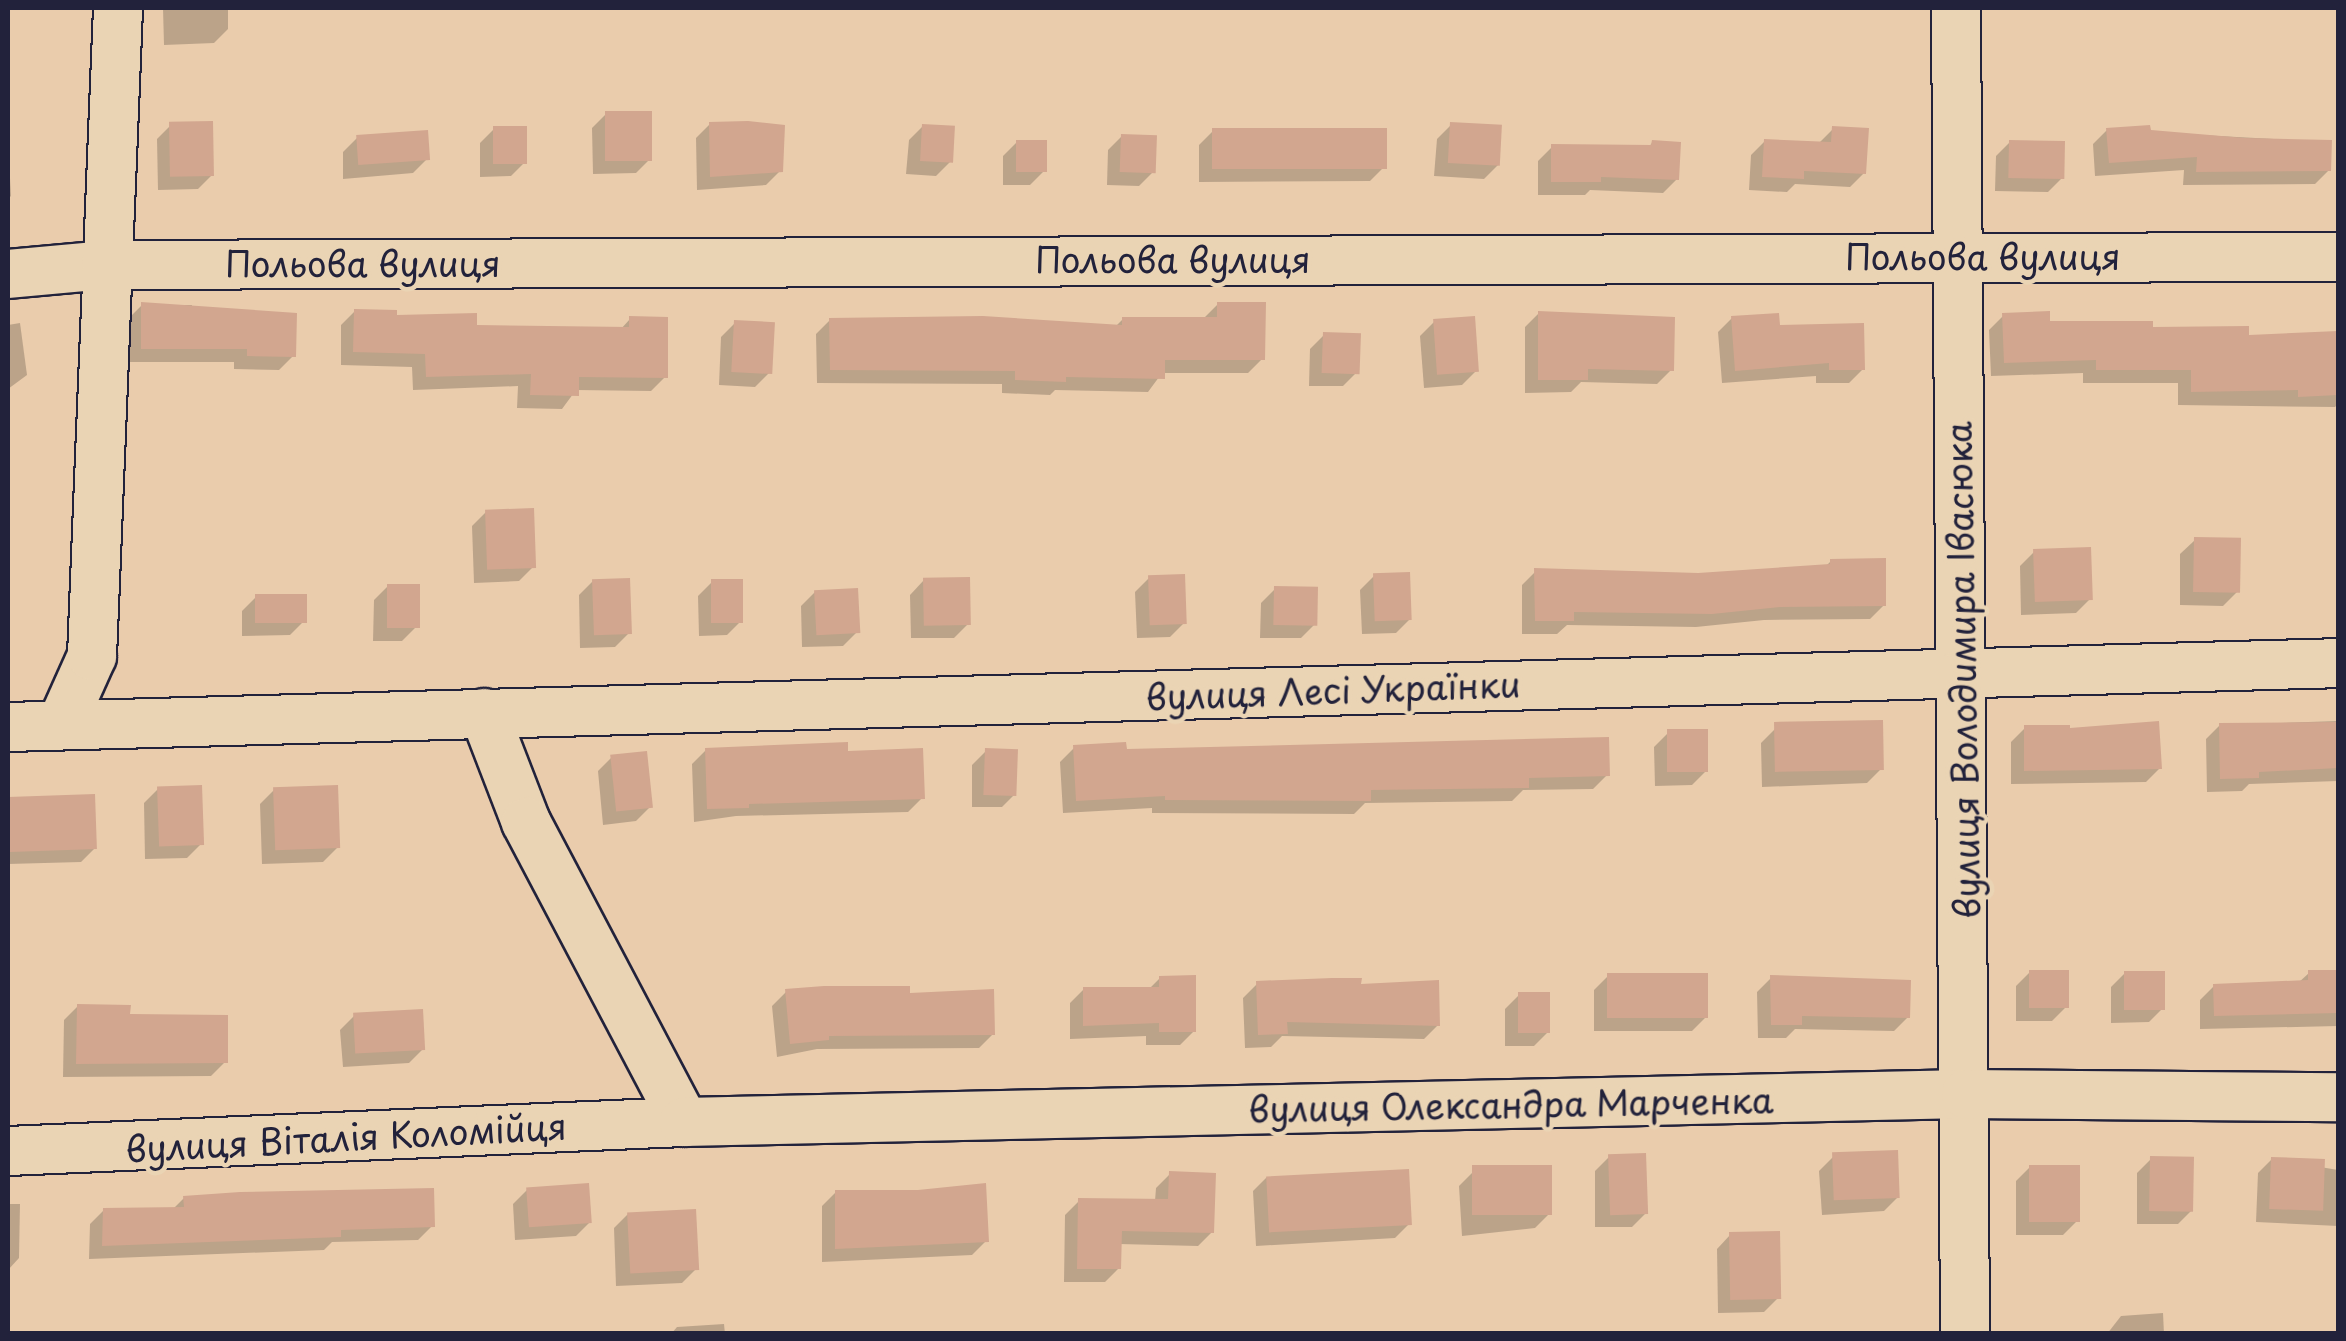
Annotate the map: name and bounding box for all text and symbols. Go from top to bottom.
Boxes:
street label: Польова вулиця [1845,235,2121,277]
street label: Польова вулиця [1035,238,1311,280]
street label: Польова вулиця [225,242,501,284]
street label: вулиця Володимира Івасюка [1937,420,1987,920]
street label: вулиця Лесі Українки [1144,662,1522,718]
street label: вулиця Олександра Марченка [1247,1078,1775,1130]
street label: вулиця Віталія Коломійця [124,1104,568,1170]

